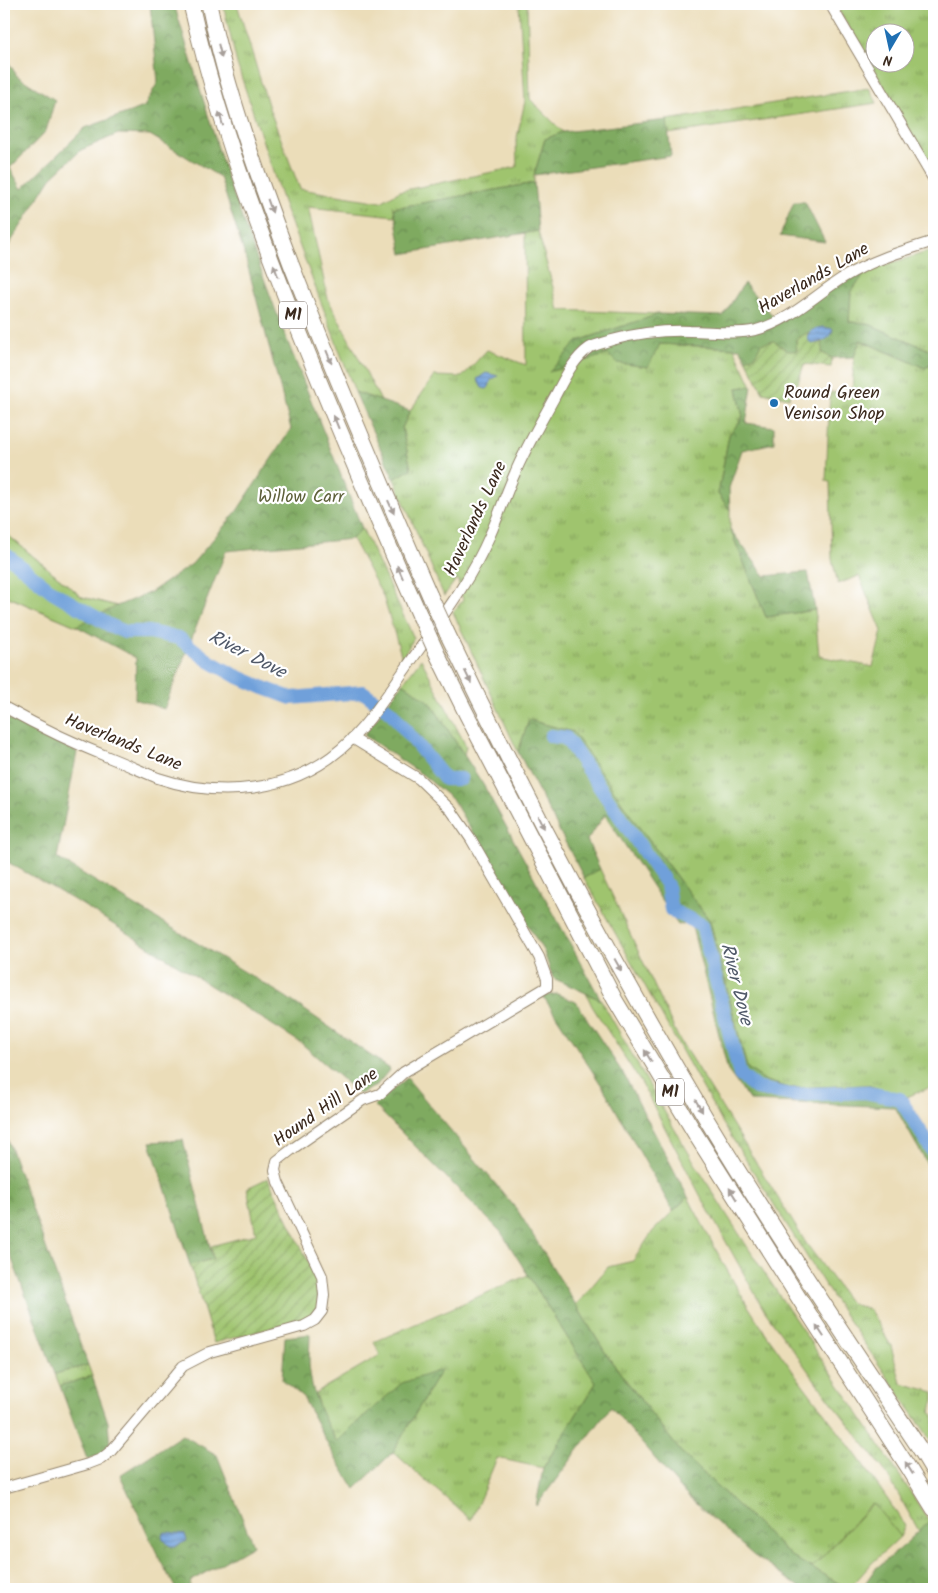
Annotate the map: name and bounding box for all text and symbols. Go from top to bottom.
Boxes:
north arrow [866,22,916,72]
one-way arrow [216,44,224,59]
text: N [882,48,894,71]
one-way arrow [217,111,225,126]
one-way arrow [266,199,274,214]
street label: Haverlands Lane [753,235,875,323]
one-way arrow [272,264,279,279]
road number: M1 [279,302,307,328]
one-way arrow [325,350,333,364]
place label: Round Green Venison Shop [784,379,885,429]
marker: Round Green Venison Shop [768,397,780,409]
one-way arrow [332,415,340,429]
street label: Haverlands Lane [437,456,515,582]
park label: Willow Carr [258,483,345,512]
one-way arrow [388,500,396,514]
one-way arrow [396,565,404,579]
water label: River Dove [203,623,293,688]
one-way arrow [464,670,472,684]
street label: Haverlands Lane [60,706,186,780]
one-way arrow [537,815,545,829]
water label: River Dove [711,940,761,1031]
one-way arrow [614,958,622,972]
one-way arrow [644,1049,653,1062]
street label: Hound Hill Lane [267,1061,385,1155]
road number: M1 [656,1078,684,1106]
one-way arrow [695,1099,703,1113]
one-way arrow [729,1188,738,1201]
one-way arrow [816,1325,825,1338]
one-way arrow [904,1461,914,1474]

